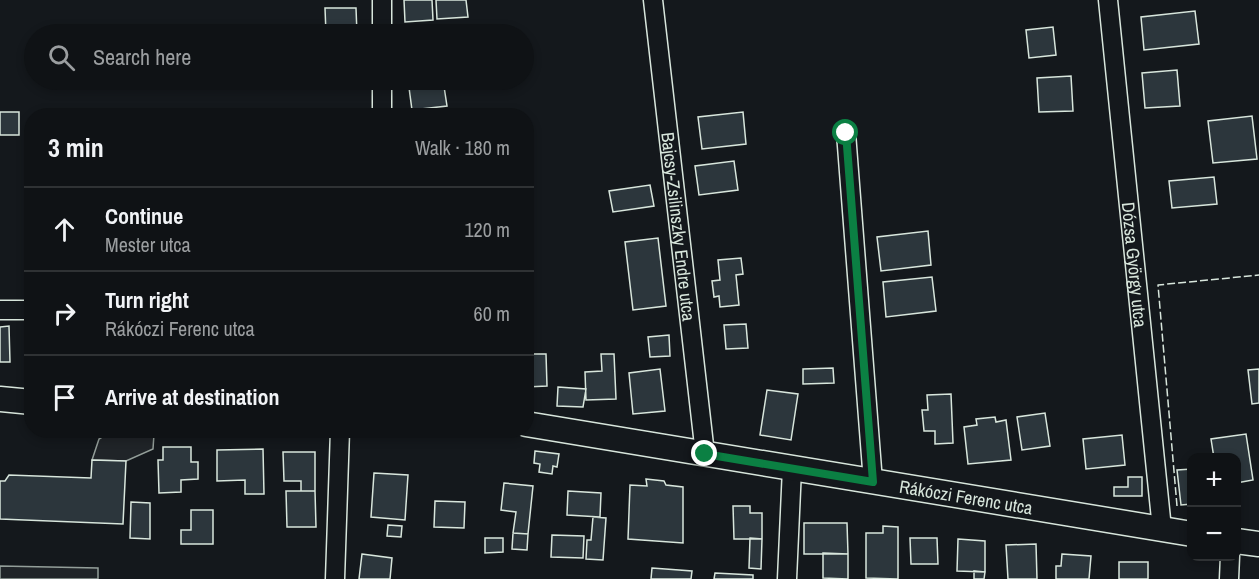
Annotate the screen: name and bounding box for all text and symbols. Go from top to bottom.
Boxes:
search box [24,24,534,90]
icon: search [45,41,78,74]
text: Search here [93,42,191,72]
route start [832,119,858,145]
text: 3 min [48,130,104,165]
street label: Bajcsy-Zsilinszky Endre utca [656,131,702,322]
text: Walk · 180 m [415,134,510,161]
text: Continue [105,201,183,231]
street label: Dózsa György utca [1116,201,1154,328]
icon: ahead [48,213,81,246]
text: 120 m [464,216,510,243]
text: Mester utca [105,231,191,258]
text: Turn right [105,285,189,315]
icon: right [48,297,81,330]
text: 60 m [474,300,510,327]
text: Rákóczi Ferenc utca [105,315,255,342]
icon: arrive [48,381,81,414]
text: Arrive at destination [105,382,279,412]
route end [691,440,717,466]
map controls [1187,453,1241,561]
button: + [1187,453,1241,507]
street label: Rákóczi Ferenc utca [897,473,1035,520]
button: − [1187,507,1241,561]

